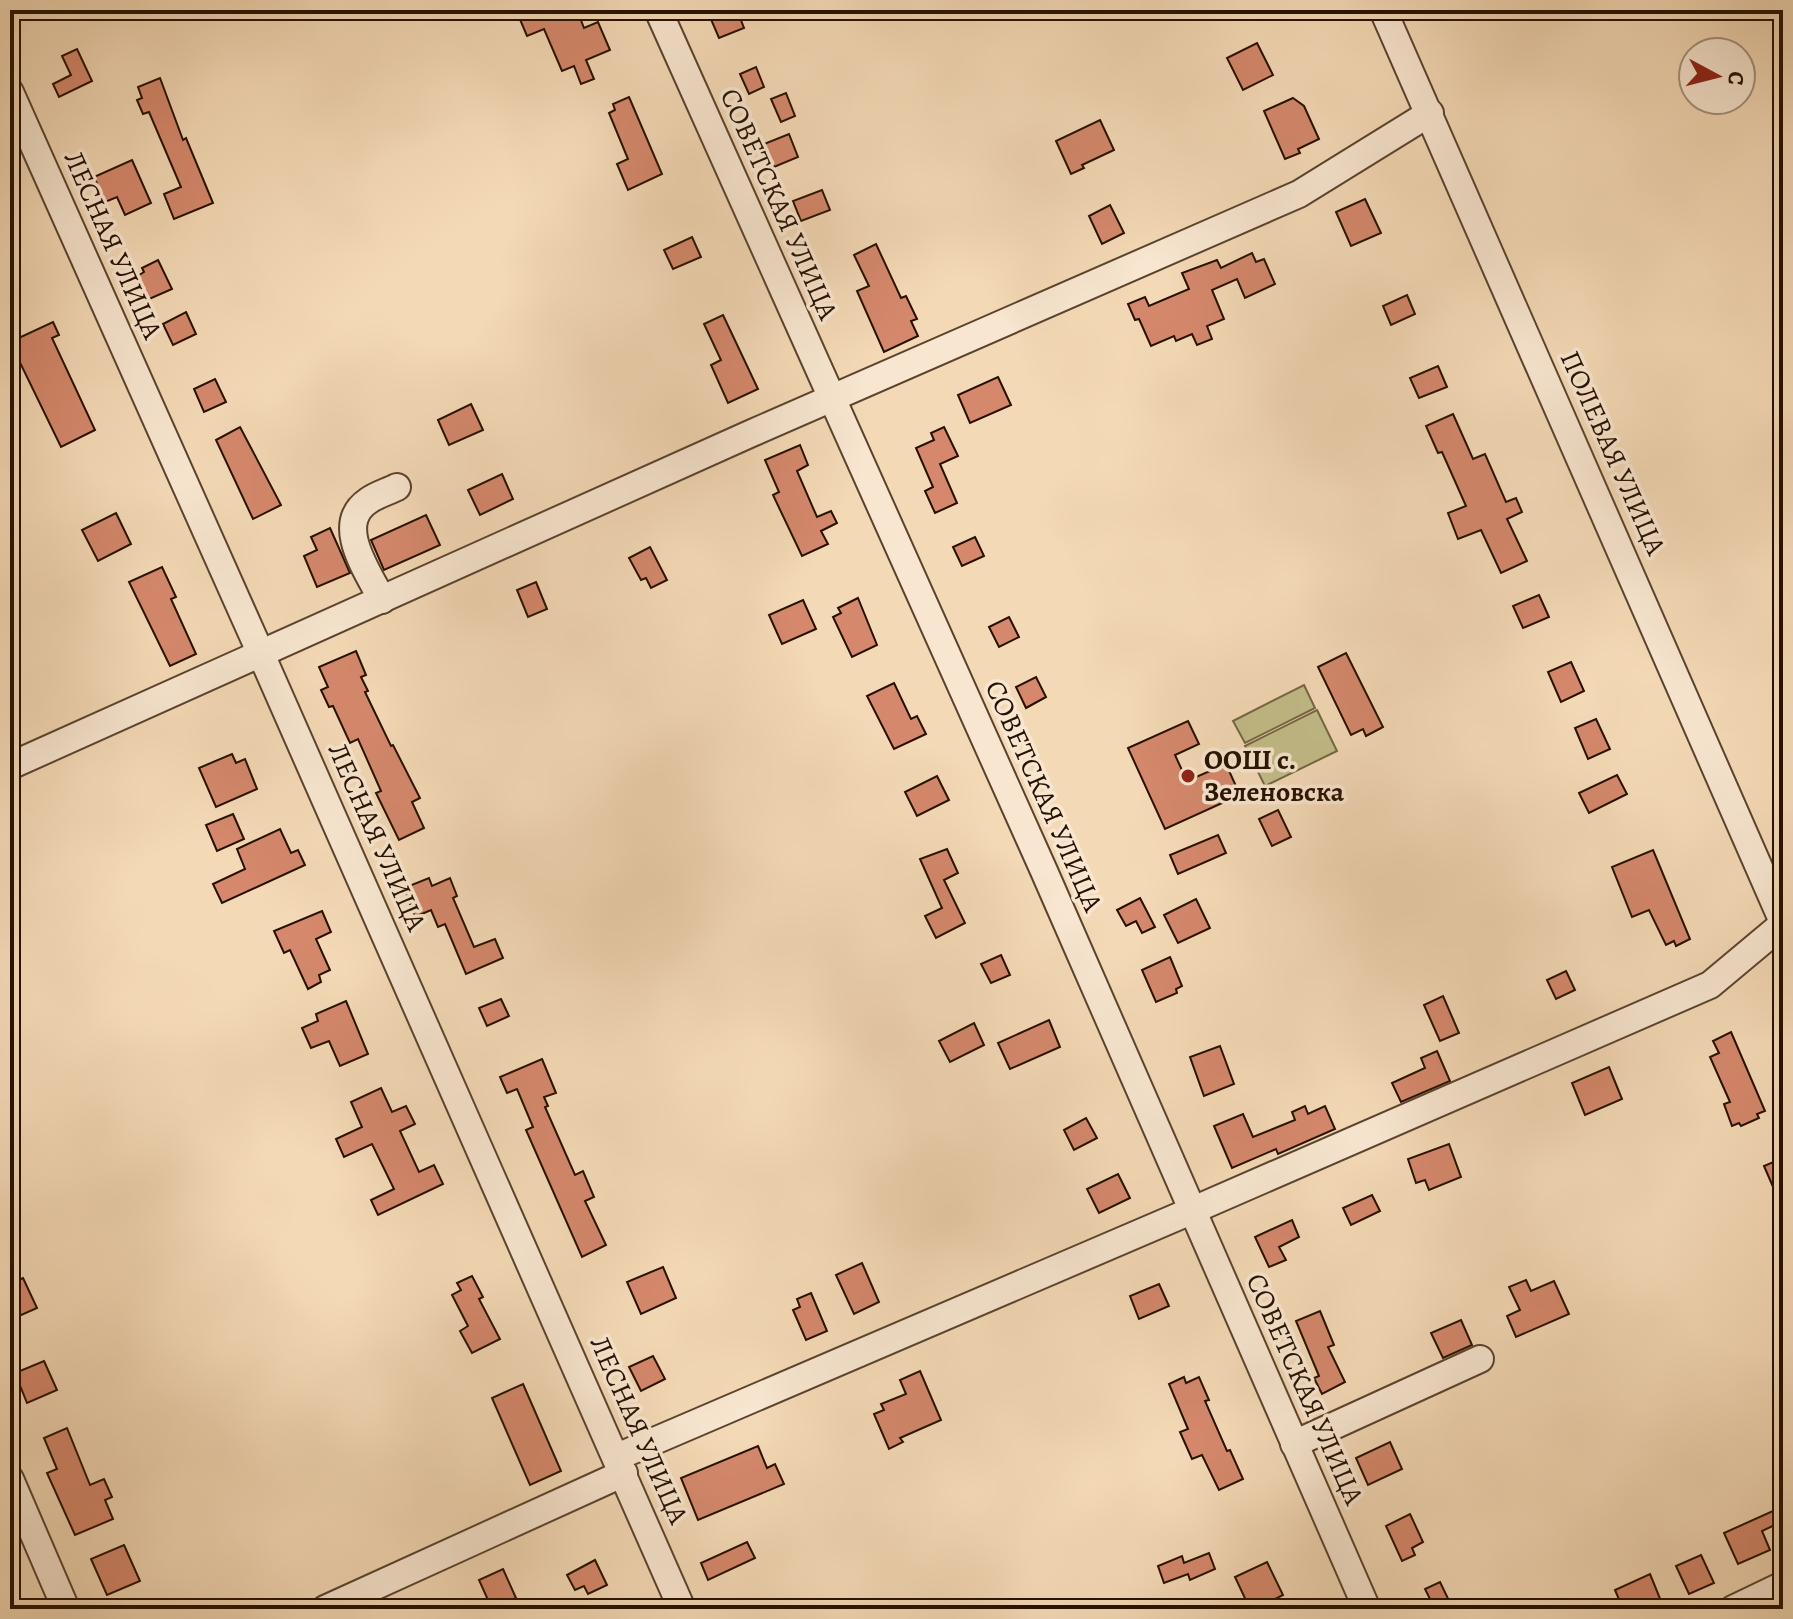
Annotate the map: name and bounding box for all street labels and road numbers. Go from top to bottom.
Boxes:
street label: СОВЕТСКАЯ УЛИЦА [711,82,847,326]
street label: ЛЕСНАЯ УЛИЦА [55,145,172,346]
street label: ПОЛЕВАЯ УЛИЦА [1551,345,1675,562]
street label: СОВЕТСКАЯ УЛИЦА [976,674,1112,918]
street label: ЛЕСНАЯ УЛИЦА [319,737,436,938]
street label: СОВЕТСКАЯ УЛИЦА [1237,1267,1373,1511]
street label: ЛЕСНАЯ УЛИЦА [581,1330,698,1531]

